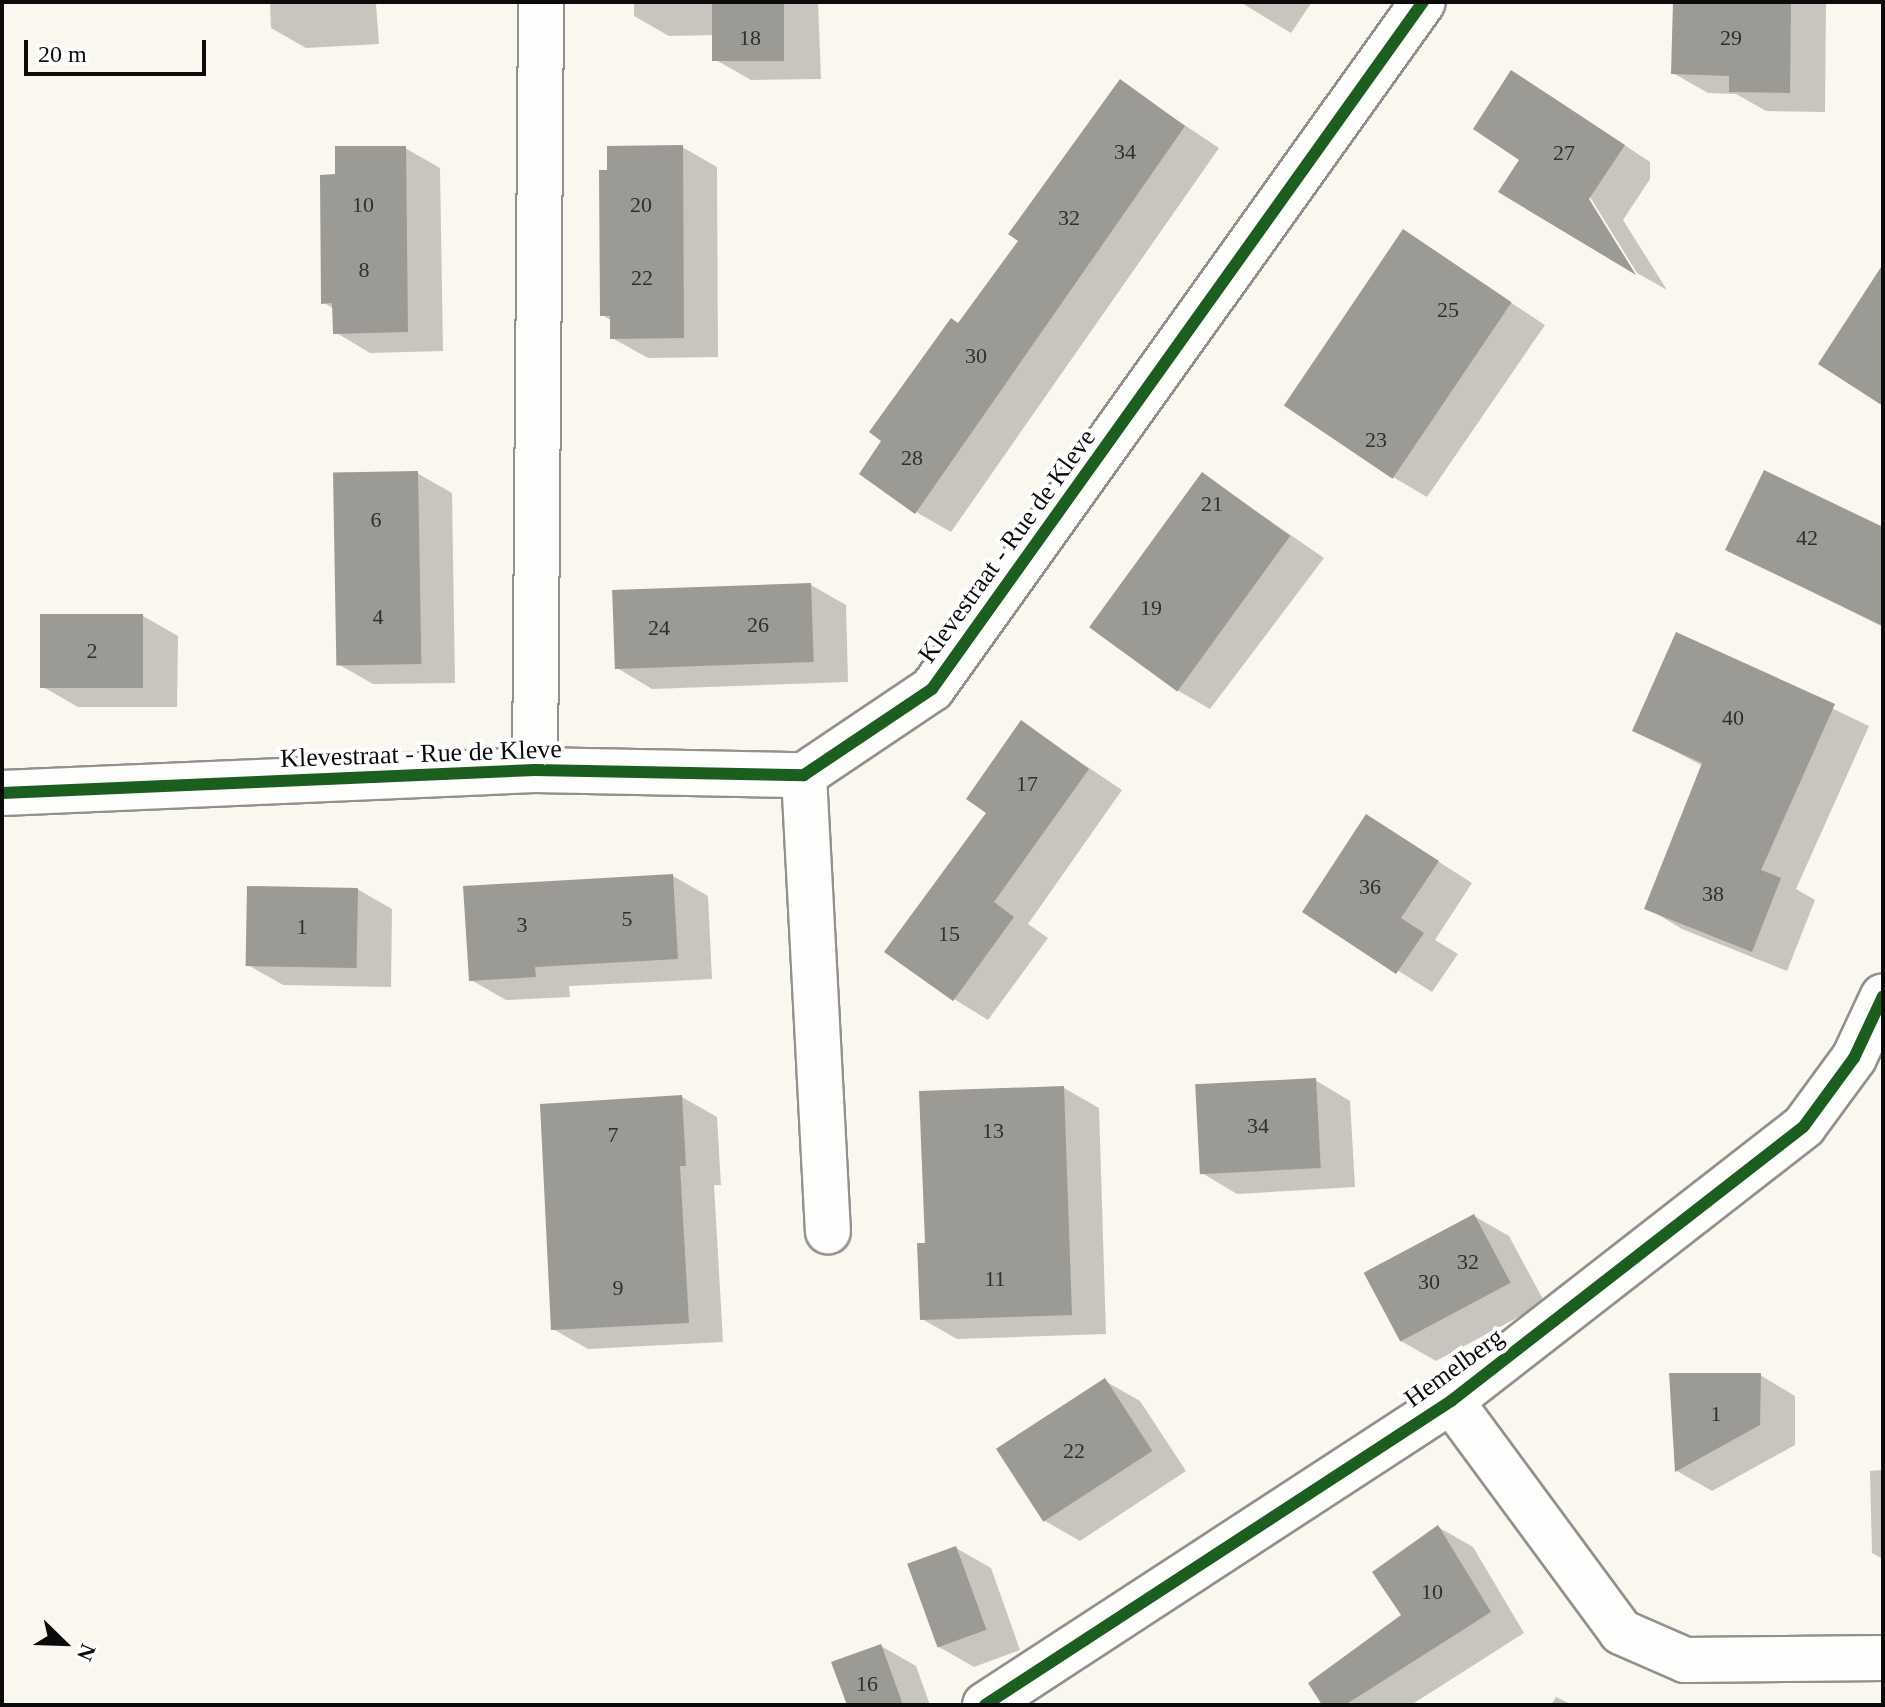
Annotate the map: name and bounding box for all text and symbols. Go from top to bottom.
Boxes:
scale bar [28,24,210,74]
house number: 18 [739,25,761,51]
house number: 29 [1720,25,1742,51]
text: 20 m [38,41,87,67]
house number: 34 [1114,139,1136,165]
house number: 27 [1553,140,1575,166]
house number: 10 [352,192,374,218]
house number: 20 [630,192,652,218]
house number: 32 [1058,205,1080,231]
house number: 8 [358,257,370,283]
house number: 22 [631,265,653,291]
house number: 25 [1437,297,1459,323]
house number: 30 [965,343,987,369]
street label: Klevestraat - Rue de Kleve [912,423,1102,669]
house number: 23 [1365,427,1387,453]
house number: 28 [901,445,923,471]
house number: 21 [1201,491,1223,517]
house number: 6 [370,507,382,533]
house number: 42 [1796,525,1818,551]
house number: 19 [1140,595,1162,621]
house number: 4 [372,604,384,630]
house number: 26 [747,612,769,638]
house number: 24 [648,615,670,641]
house number: 2 [86,638,98,664]
house number: 40 [1722,705,1744,731]
street label: Klevestraat - Rue de Kleve [280,733,562,775]
house number: 17 [1016,771,1038,797]
house number: 36 [1359,874,1381,900]
house number: 38 [1702,881,1724,907]
house number: 5 [622,906,632,932]
house number: 3 [516,912,528,938]
house number: 1 [296,914,308,940]
house number: 15 [938,921,960,947]
house number: 34 [1247,1113,1269,1139]
house number: 13 [982,1118,1004,1144]
house number: 7 [608,1122,618,1148]
house number: 32 [1457,1249,1479,1275]
house number: 11 [984,1266,1006,1292]
house number: 30 [1418,1269,1440,1295]
house number: 9 [612,1275,624,1301]
street label: Hemelberg [1398,1322,1510,1414]
house number: 1 [1710,1401,1722,1427]
house number: 22 [1063,1438,1085,1464]
house number: 10 [1421,1579,1443,1605]
north arrow [24,1603,104,1683]
text: N [72,1640,101,1665]
house number: 16 [856,1671,878,1697]

